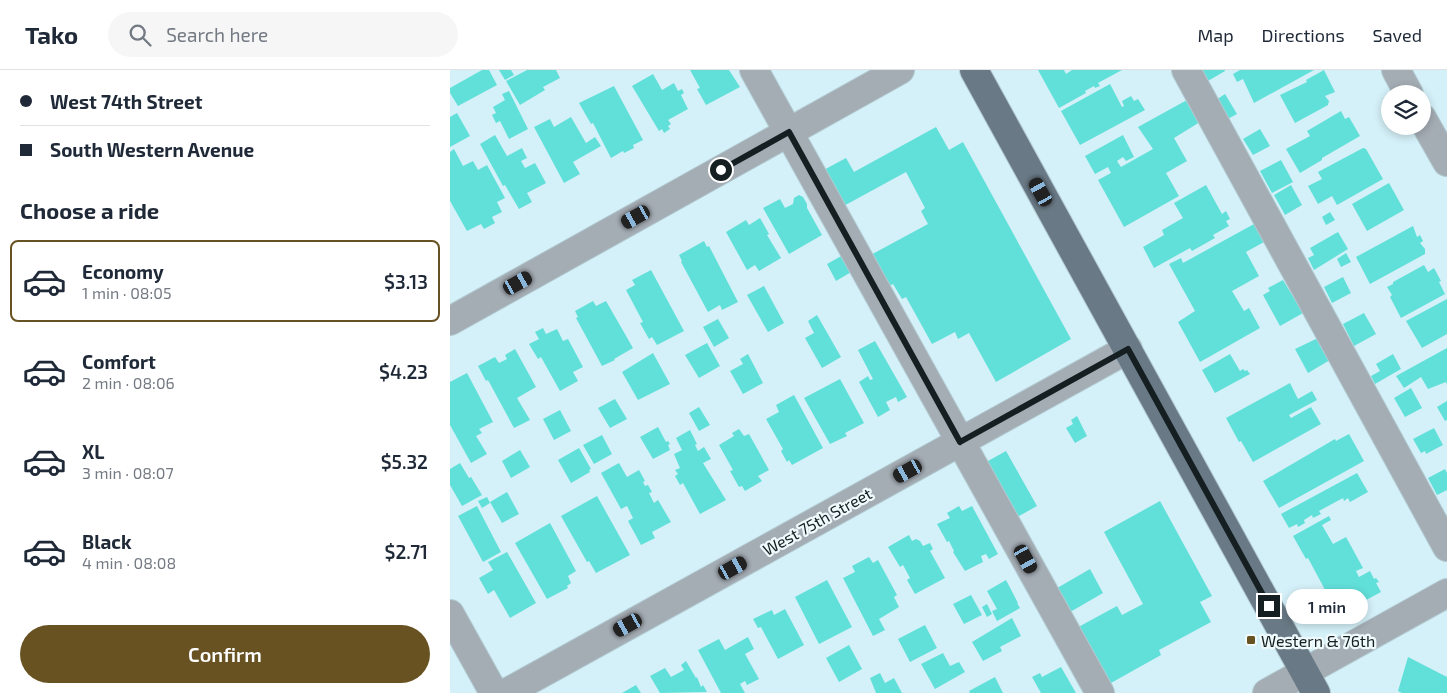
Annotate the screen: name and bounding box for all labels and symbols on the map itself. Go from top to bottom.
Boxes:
route start [710,159,732,181]
car [1027,175,1054,209]
car [619,203,652,231]
car [501,269,534,297]
car [891,457,924,485]
street label: West 75th Street [759,483,875,559]
car [1012,542,1039,576]
car [716,554,749,582]
callout: 1 min [1286,588,1369,624]
route end [1258,595,1280,617]
car [611,611,644,639]
place label: Western & 76th [1261,631,1375,650]
marker: Western & 76th [1245,634,1257,646]

